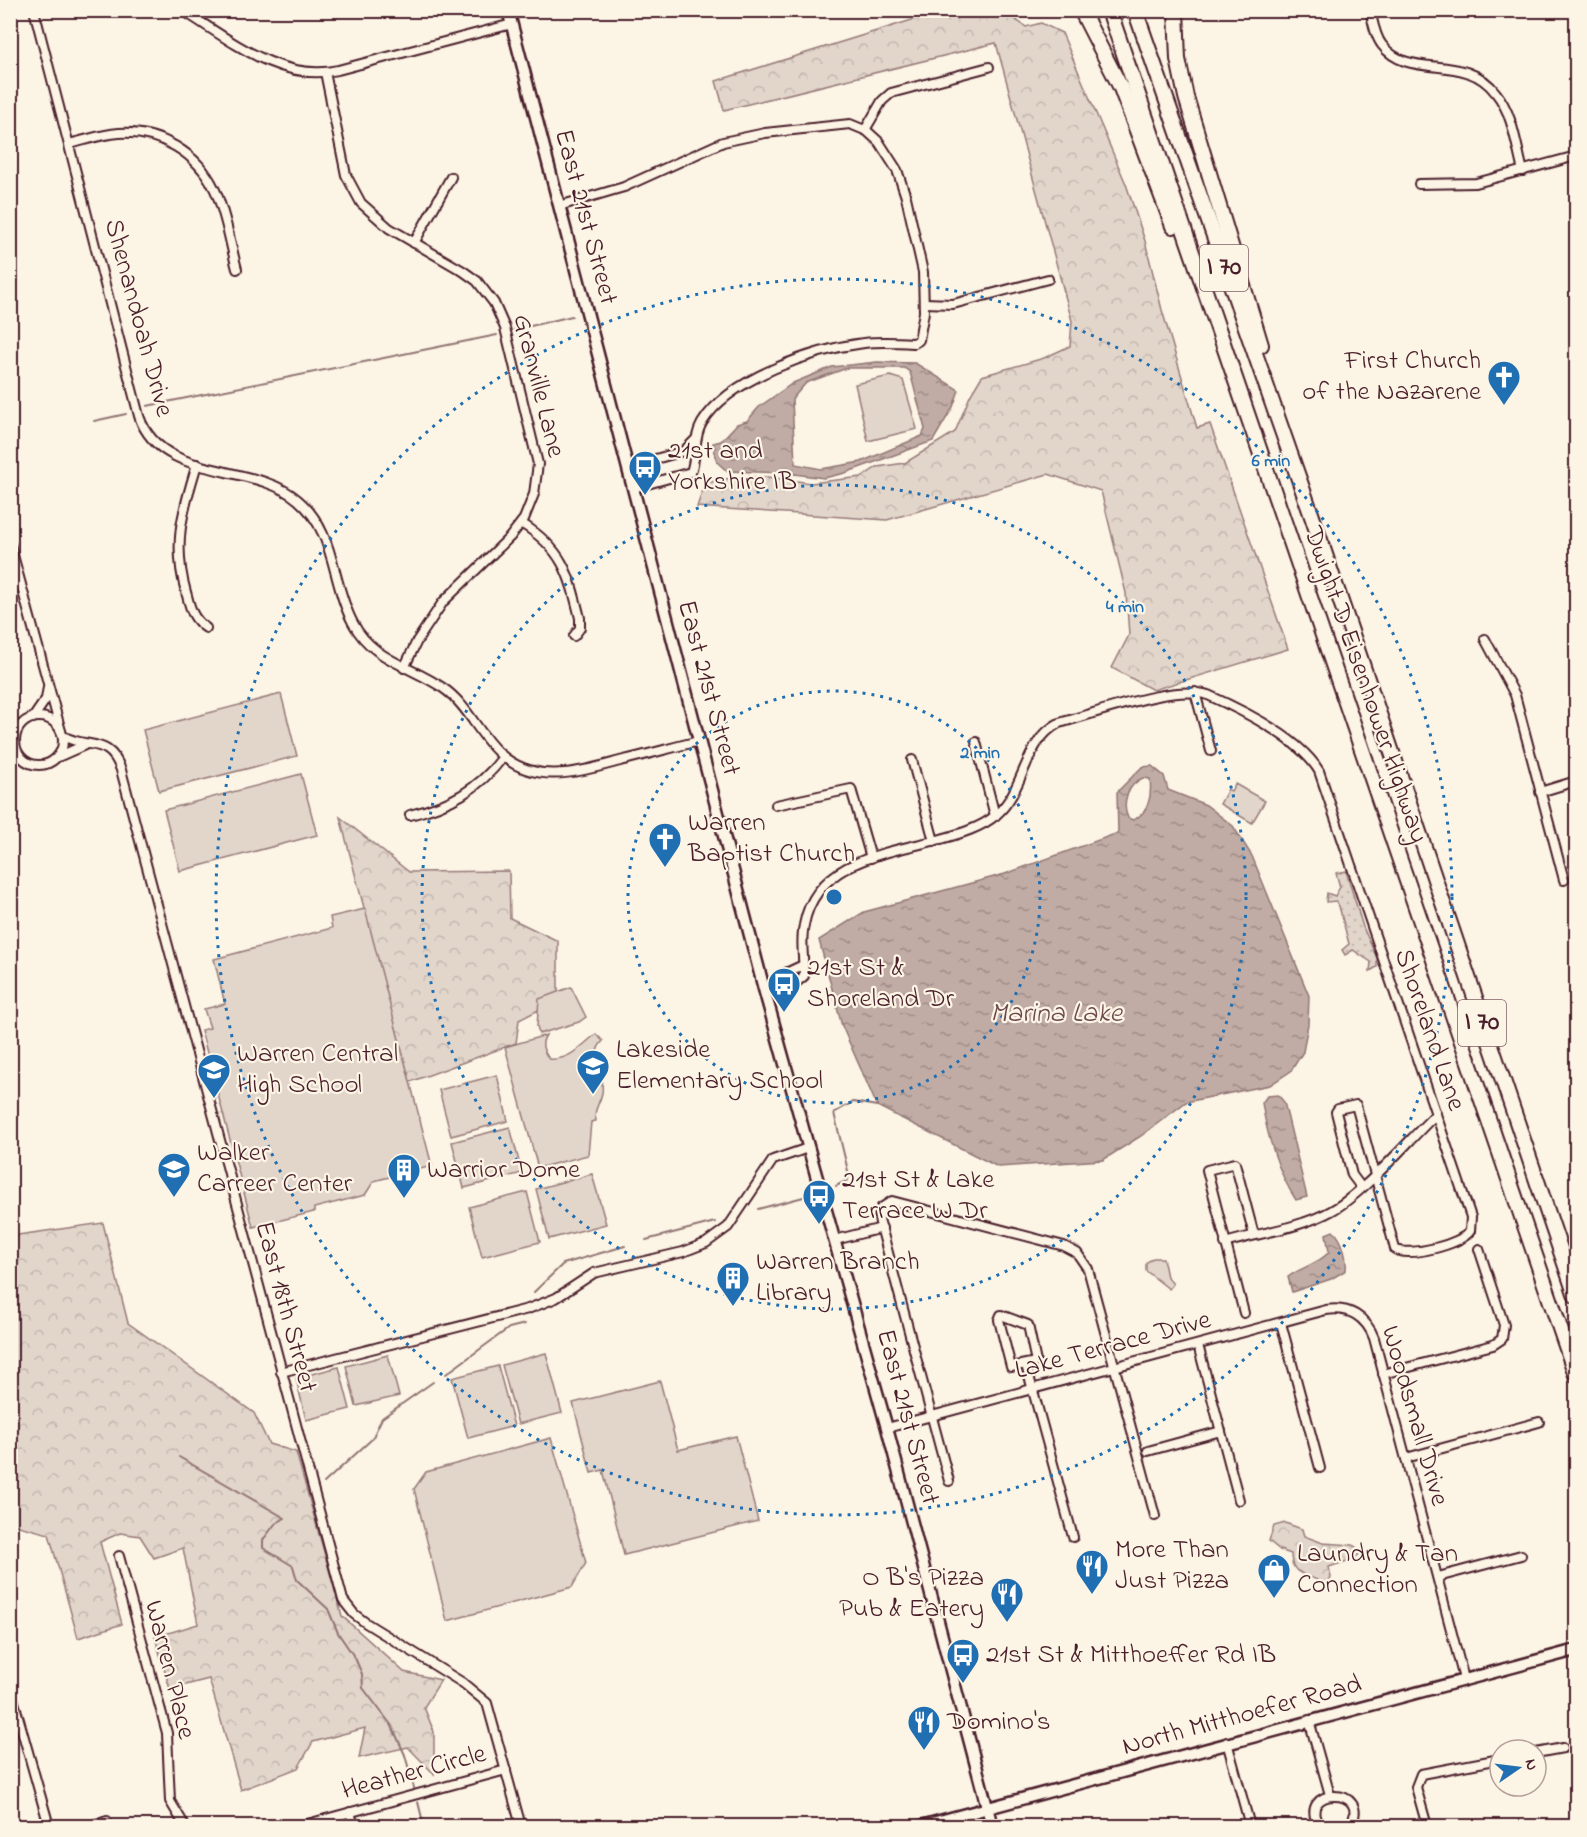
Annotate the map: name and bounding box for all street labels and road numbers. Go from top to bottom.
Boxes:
street label: East 21st Street [543,125,627,309]
street label: Shenandoah Drive [93,215,183,422]
road number: I 70 [1200,245,1248,291]
street label: Granville Lane [501,310,575,463]
street label: Dwight D Eisenhower Highway [1292,520,1438,849]
street label: East 21st Street [666,596,750,780]
street label: Shoreland Lane [1383,944,1475,1117]
road number: I 70 [1458,1000,1506,1046]
street label: East 18th Street [243,1217,327,1397]
street label: Lake Terrace Drive [1011,1301,1216,1391]
street label: Woodsmall Drive [1370,1321,1459,1511]
street label: East 21st Street [865,1325,949,1509]
street label: Warren Place [133,1597,205,1744]
street label: North Mitthoefer Road [1118,1665,1366,1767]
street label: Heather Circle [337,1735,491,1811]

